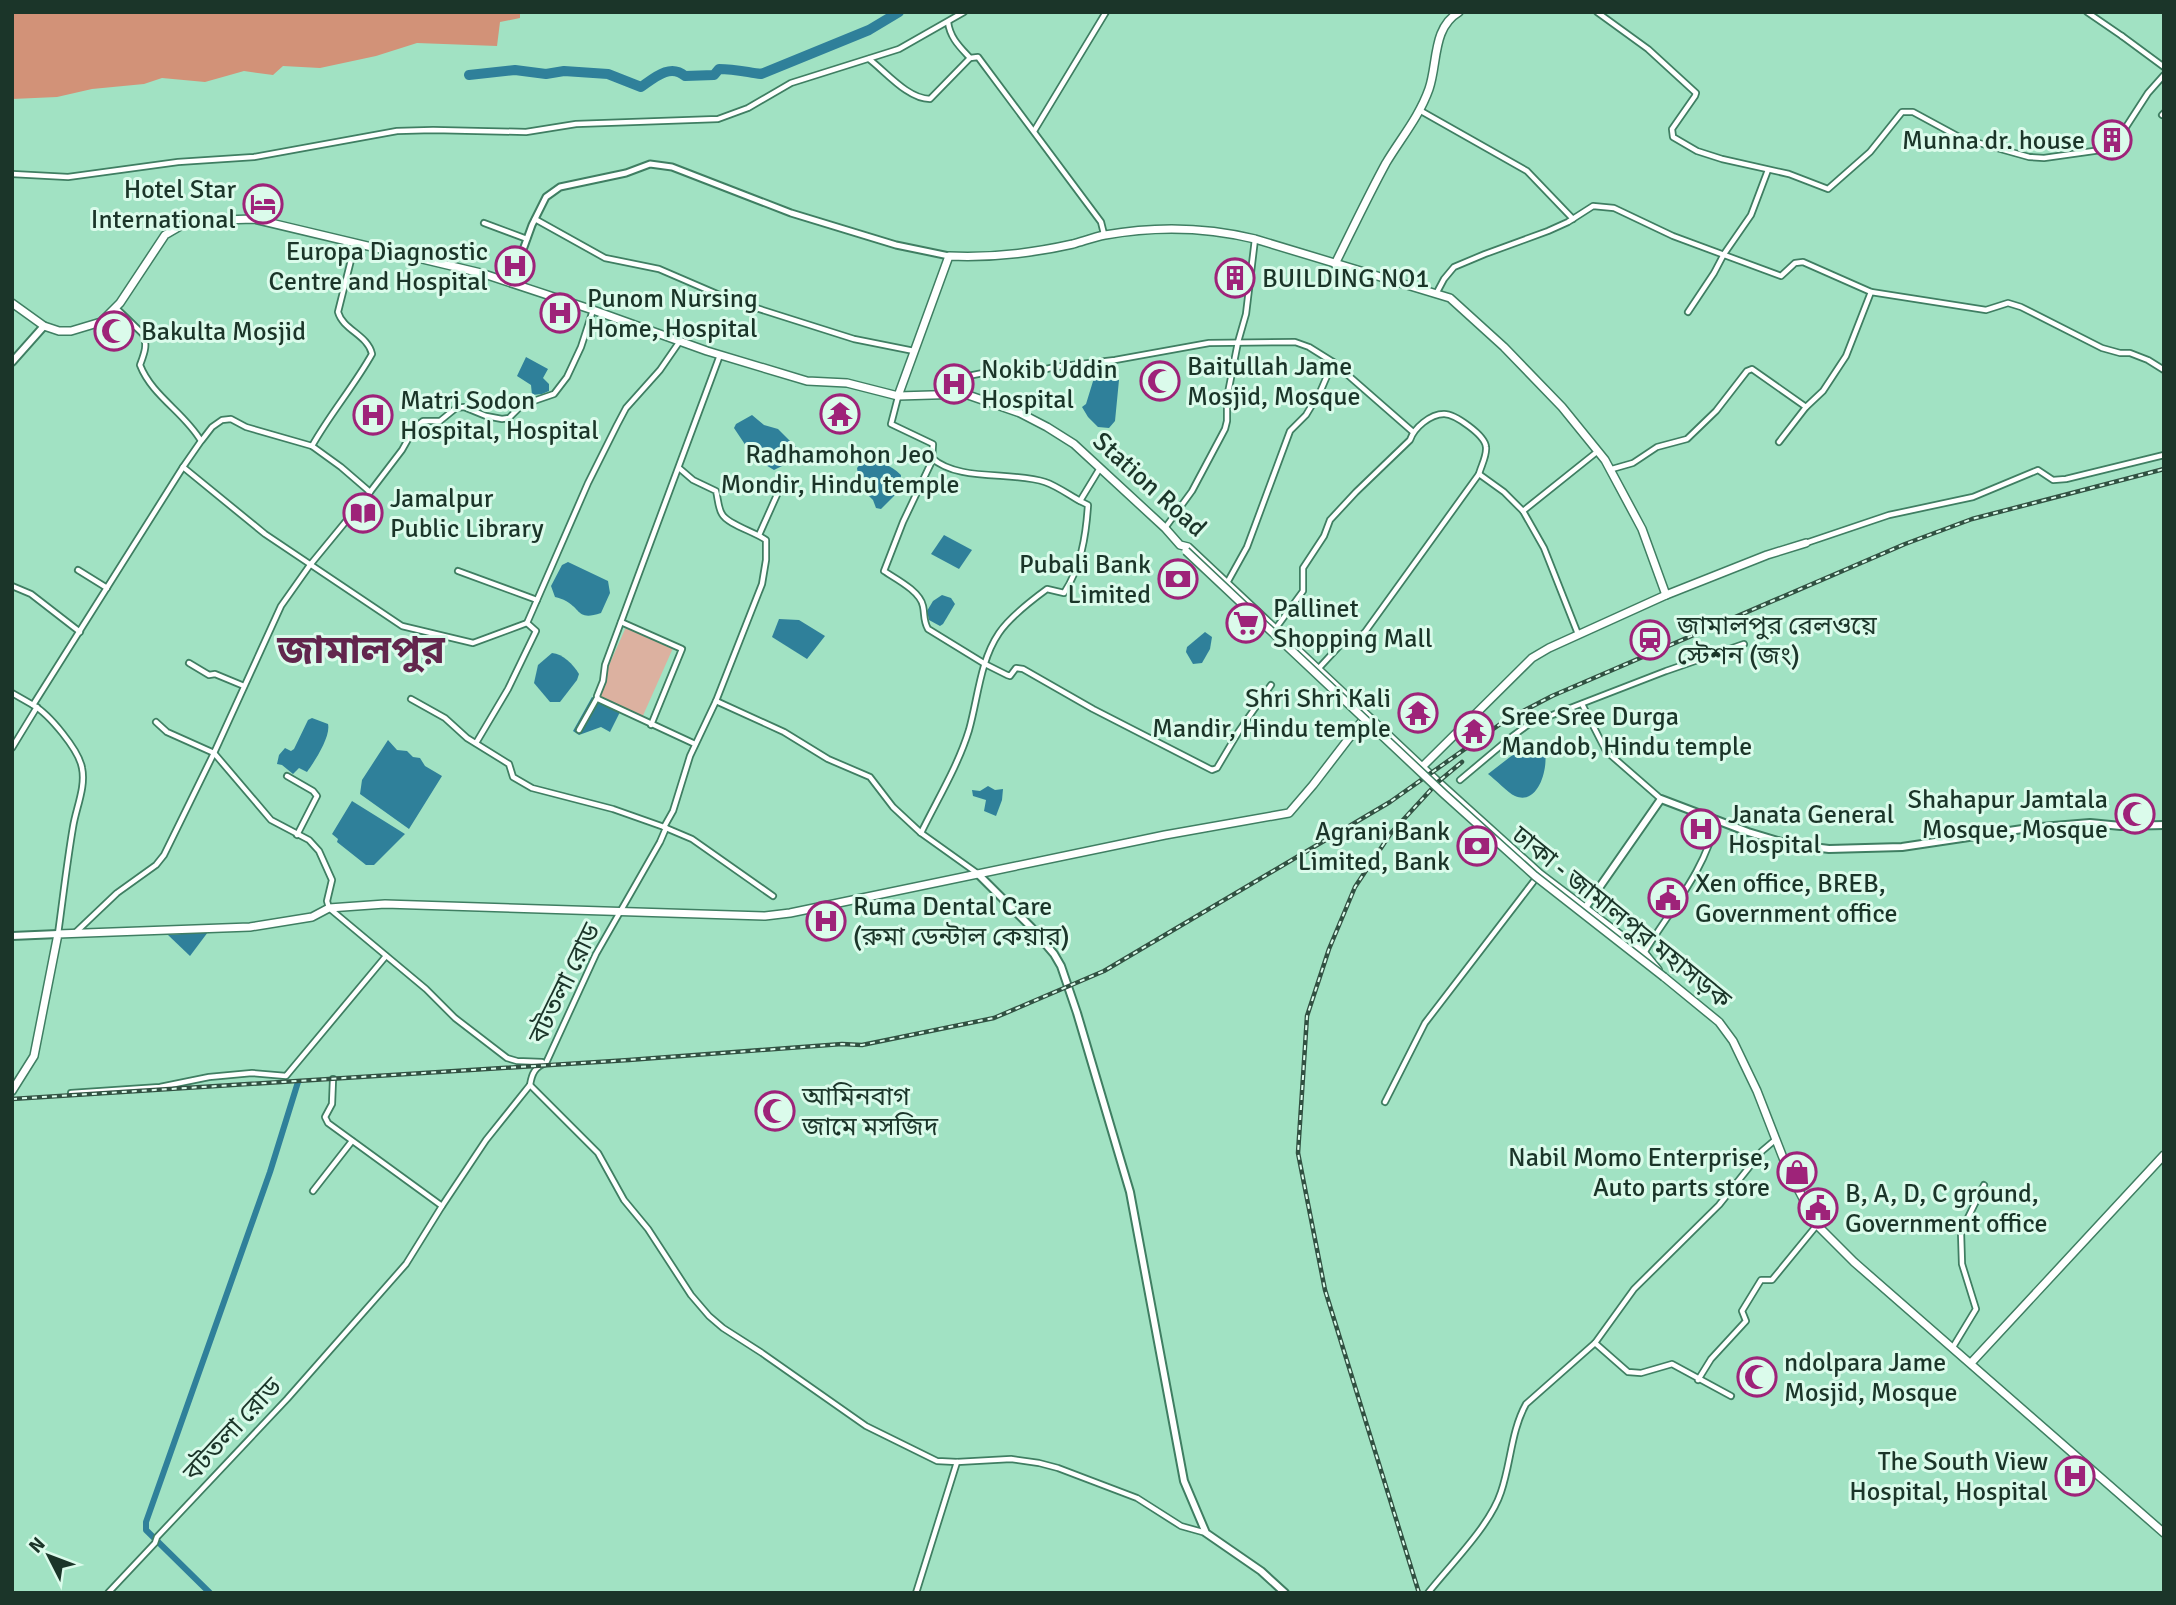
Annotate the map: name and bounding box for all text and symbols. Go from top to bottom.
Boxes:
building icon: Munna dr. house [2091,119,2133,161]
place label: Munna dr. house [1902,125,2085,157]
place label: Hotel Star International [91,174,236,236]
hotel icon: Hotel Star International [242,183,284,225]
place label: Europa Diagnostic Centre and Hospital [268,236,488,298]
hospital icon: Europa Diagnostic Centre and Hospital [494,245,536,287]
building icon: BUILDING NO1 [1214,257,1256,299]
place label: BUILDING NO1 [1262,263,1429,295]
place label: Punom Nursing Home, Hospital [587,283,758,345]
hospital icon: Punom Nursing Home, Hospital [539,292,581,334]
mosque icon: Bakulta Mosjid [93,310,135,352]
place label: Bakulta Mosjid [141,316,306,348]
place label: Baitullah Jame Mosjid, Mosque [1187,351,1361,413]
place label: Nokib Uddin Hospital [981,354,1118,416]
mosque icon: Baitullah Jame Mosjid, Mosque [1139,360,1181,402]
hospital icon: Nokib Uddin Hospital [933,363,975,405]
place label: Matri Sodon Hospital, Hospital [400,385,599,447]
temple icon: Radhamohon Jeo Mondir, Hindu temple [819,393,861,435]
hospital icon: Matri Sodon Hospital, Hospital [352,394,394,436]
street label: Station Road [1086,425,1213,544]
place label: Radhamohon Jeo Mondir, Hindu temple [720,439,960,501]
place label: Jamalpur Public Library [390,483,544,545]
library icon: Jamalpur Public Library [342,492,384,534]
place label: Pubali Bank Limited [1019,549,1151,611]
bank icon: Pubali Bank Limited [1157,558,1199,600]
place label: Pallinet Shopping Mall [1273,593,1433,655]
supermarket icon: Pallinet Shopping Mall [1225,602,1267,644]
place label: জামালপুর রেলওয়ে স্টেশন (জং) [1676,610,1877,672]
station icon: জামালপুর রেলওয়ে স্টেশন (জং) [1629,619,1671,661]
district label: জামালপুর [276,625,446,675]
place label: Shri Shri Kali Mandir, Hindu temple [1152,683,1391,745]
temple icon: Shri Shri Kali Mandir, Hindu temple [1397,692,1439,734]
place label: Sree Sree Durga Mandob, Hindu temple [1501,701,1752,763]
temple icon: Sree Sree Durga Mandob, Hindu temple [1453,710,1495,752]
place label: Shahapur Jamtala Mosque, Mosque [1908,784,2108,846]
mosque icon: Shahapur Jamtala Mosque, Mosque [2114,793,2156,835]
place label: Janata General Hospital [1728,799,1894,861]
hospital icon: Janata General Hospital [1680,808,1722,850]
place label: Agrani Bank Limited, Bank [1298,816,1450,878]
street label: ঢাকা - জামালপুর মহাসড়ক [1504,819,1738,1017]
bank icon: Agrani Bank Limited, Bank [1456,825,1498,867]
place label: Xen office, BREB, Government office [1695,868,1898,930]
public building icon: Xen office, BREB, Government office [1647,877,1689,919]
place label: Ruma Dental Care (রুমা ডেন্টাল কেয়ার) [853,891,1070,953]
hospital icon: Ruma Dental Care (রুমা ডেন্টাল কেয়ার) [805,900,847,942]
street label: বটতলা রোড [522,918,608,1050]
place label: আমিনবাগ জামে মসজিদ [801,1081,939,1143]
mosque icon: আমিনবাগ জামে মসজিদ [754,1090,796,1132]
place label: Nabil Momo Enterprise, Auto parts store [1508,1142,1770,1204]
shop icon: Nabil Momo Enterprise, Auto parts store [1776,1151,1818,1193]
place label: B, A, D, C ground, Government office [1845,1178,2048,1240]
public building icon: B, A, D, C ground, Government office [1797,1187,1839,1229]
place label: ndolpara Jame Mosjid, Mosque [1784,1347,1958,1409]
mosque icon: ndolpara Jame Mosjid, Mosque [1736,1356,1778,1398]
street label: বটতলা রোড [176,1371,289,1489]
place label: The South View Hospital, Hospital [1849,1446,2048,1508]
hospital icon: The South View Hospital, Hospital [2054,1455,2096,1497]
north arrow [14,1521,84,1591]
text: N [24,1532,50,1558]

